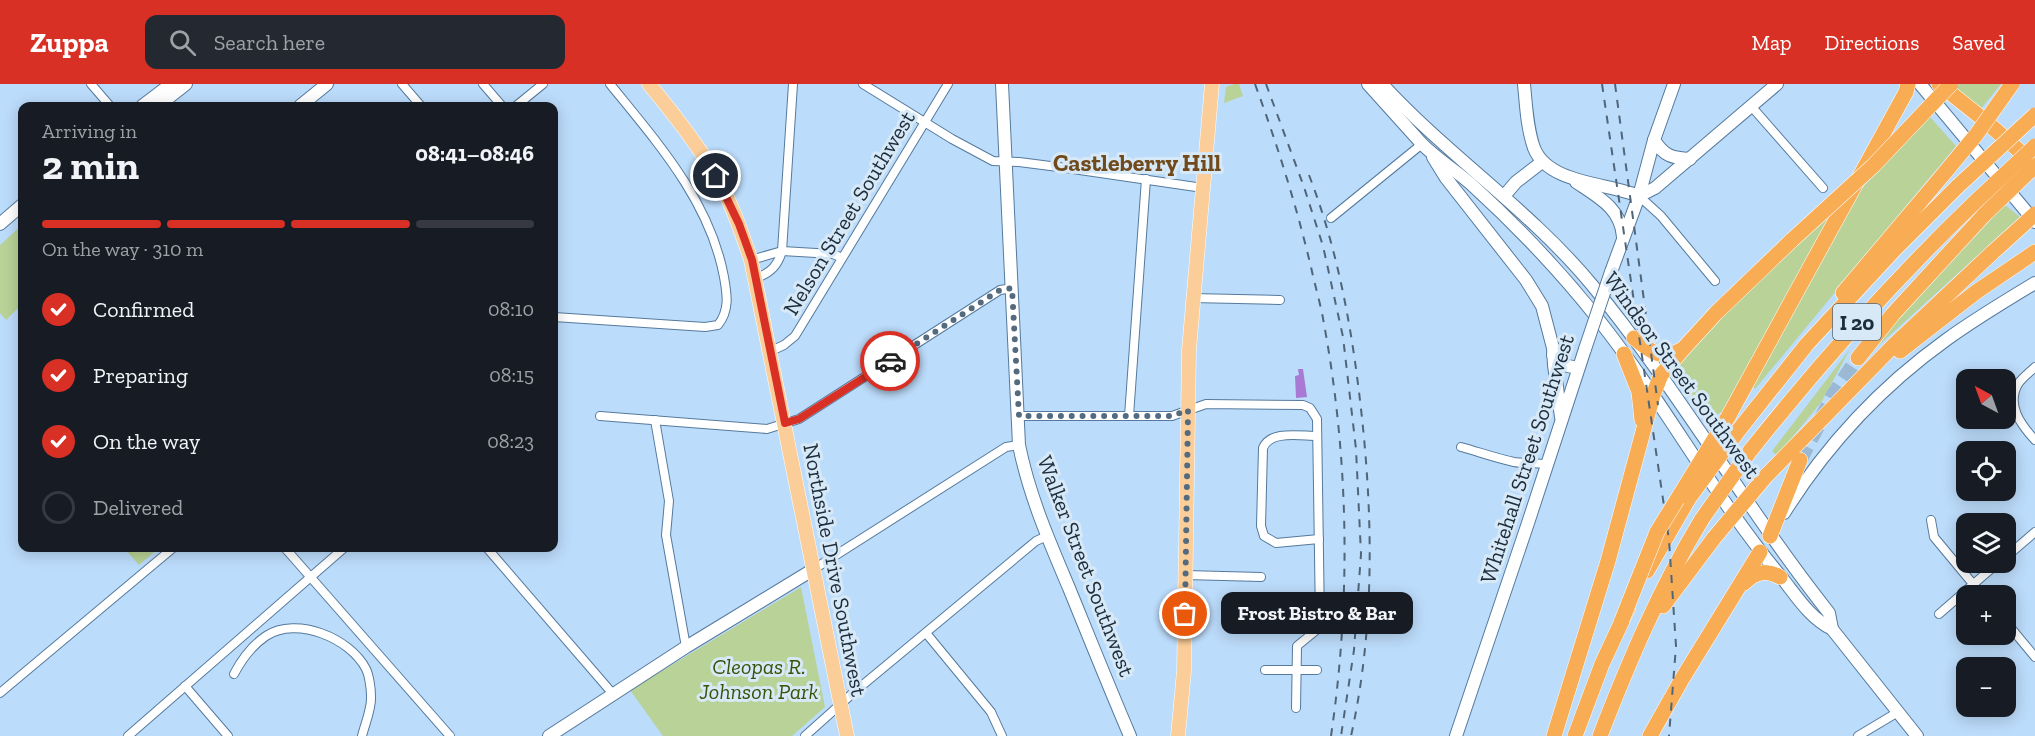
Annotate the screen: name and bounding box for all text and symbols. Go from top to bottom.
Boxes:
search box [145,15,565,69]
text: Zuppa [30,26,109,59]
icon: search [166,26,199,59]
text: Search here [214,29,325,56]
text: Map [1752,30,1792,55]
text: Directions [1825,30,1919,55]
text: Saved [1952,30,2005,55]
street label: Nelson Street Southwest [777,105,921,320]
text: Arriving in [42,119,137,143]
text: 08:41–08:46 [415,140,534,167]
text: 2 min [42,142,139,189]
district label: Castleberry Hill [1053,148,1221,177]
pin [690,150,741,201]
icon: home [699,159,732,192]
text: On the way · 310 m [42,237,203,261]
street label: Windsor Street Southwest [1598,266,1767,484]
icon: check [42,293,75,326]
text: Confirmed [93,296,194,323]
text: 08:10 [488,297,534,321]
road number: I 20 [1833,304,1881,340]
street label: Whitehall Street Southwest [1474,330,1580,587]
courier [860,331,920,391]
icon: car [874,345,907,378]
icon: check [42,359,75,392]
text: Preparing [93,362,188,389]
text: 08:15 [489,363,534,387]
north arrow [1956,369,2016,429]
map controls [1956,369,2016,717]
icon: check [42,425,75,458]
text: On the way [93,428,200,455]
text: 08:23 [487,429,534,453]
street label: Northside Drive Southwest [797,441,873,699]
button: locate [1956,441,2016,501]
street label: Walker Street Southwest [1031,452,1141,681]
text: Delivered [93,494,183,521]
button: layers [1956,513,2016,573]
button: + [1956,585,2016,645]
pin [1159,588,1210,639]
callout: Frost Bistro & Bar [1221,593,1413,635]
icon: bag [1168,597,1201,630]
text: Frost Bistro & Bar [1237,601,1397,625]
park label: Cleopas R. Johnson Park [699,653,819,705]
button: − [1956,657,2016,717]

